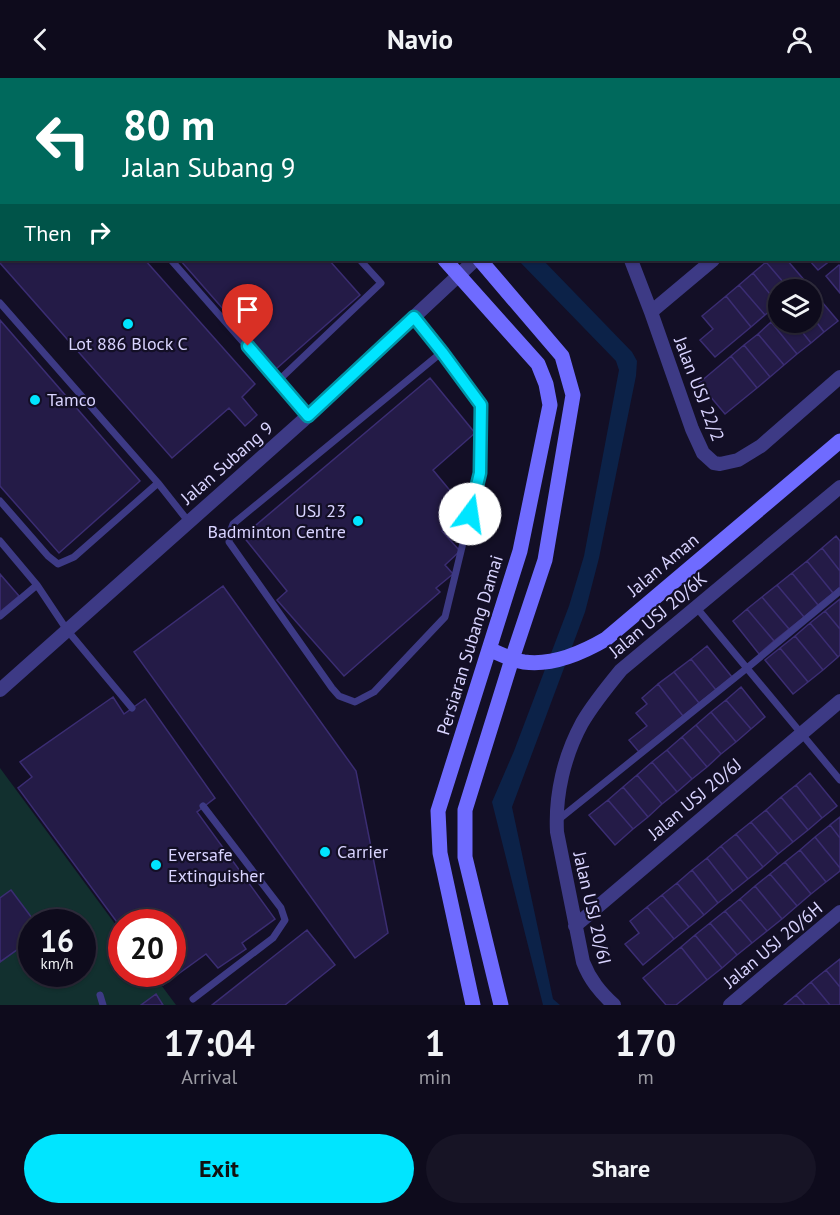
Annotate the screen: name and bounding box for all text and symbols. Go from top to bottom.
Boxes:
text: Navio [387,22,453,56]
icon: back [24,23,57,56]
icon: person [783,23,816,56]
text: 80 m [123,97,215,152]
icon: left [24,102,102,180]
text: Jalan Subang 9 [123,150,296,184]
icon: right [83,216,116,249]
text: Then [24,219,71,247]
map controls [768,279,822,333]
button: layers [768,279,822,333]
pin [222,284,273,346]
icon: arrive [231,293,264,326]
marker: Lot 886 Block C [121,317,135,331]
place label: Lot 886 Block C [68,332,188,355]
street label: Jalan USJ 22/2 [669,332,730,444]
place label: Tamco [47,388,96,411]
marker: Tamco [28,393,42,407]
street label: Jalan Subang 9 [175,416,278,510]
position arrow [438,482,502,546]
place label: USJ 23 Badminton Centre [207,499,346,543]
marker: USJ 23 Badminton Centre [351,514,365,528]
street label: Jalan Aman [621,528,703,602]
street label: Persiaran Subang Damai [431,552,508,738]
street label: Jalan USJ 20/6K [603,567,711,663]
street label: Jalan USJ 20/6J [642,753,746,845]
place label: Carrier [337,840,388,863]
place label: Eversafe Extinguisher [168,843,265,887]
marker: Carrier [318,845,332,859]
street label: Jalan USJ 20/6I [568,848,617,967]
marker: Eversafe Extinguisher [149,858,163,872]
street label: Jalan USJ 20/6H [718,897,827,993]
speed limit sign: 20 [108,909,186,987]
text: 16 [40,921,74,960]
text: km/h [41,954,73,973]
text: 17:04 [164,1019,255,1066]
text: 1 [425,1019,445,1066]
text: 170 [615,1019,676,1066]
text: Arrival [181,1064,237,1090]
text: min [419,1064,451,1090]
text: m [638,1064,654,1090]
button: Exit [24,1134,414,1203]
button: Share [426,1134,816,1203]

